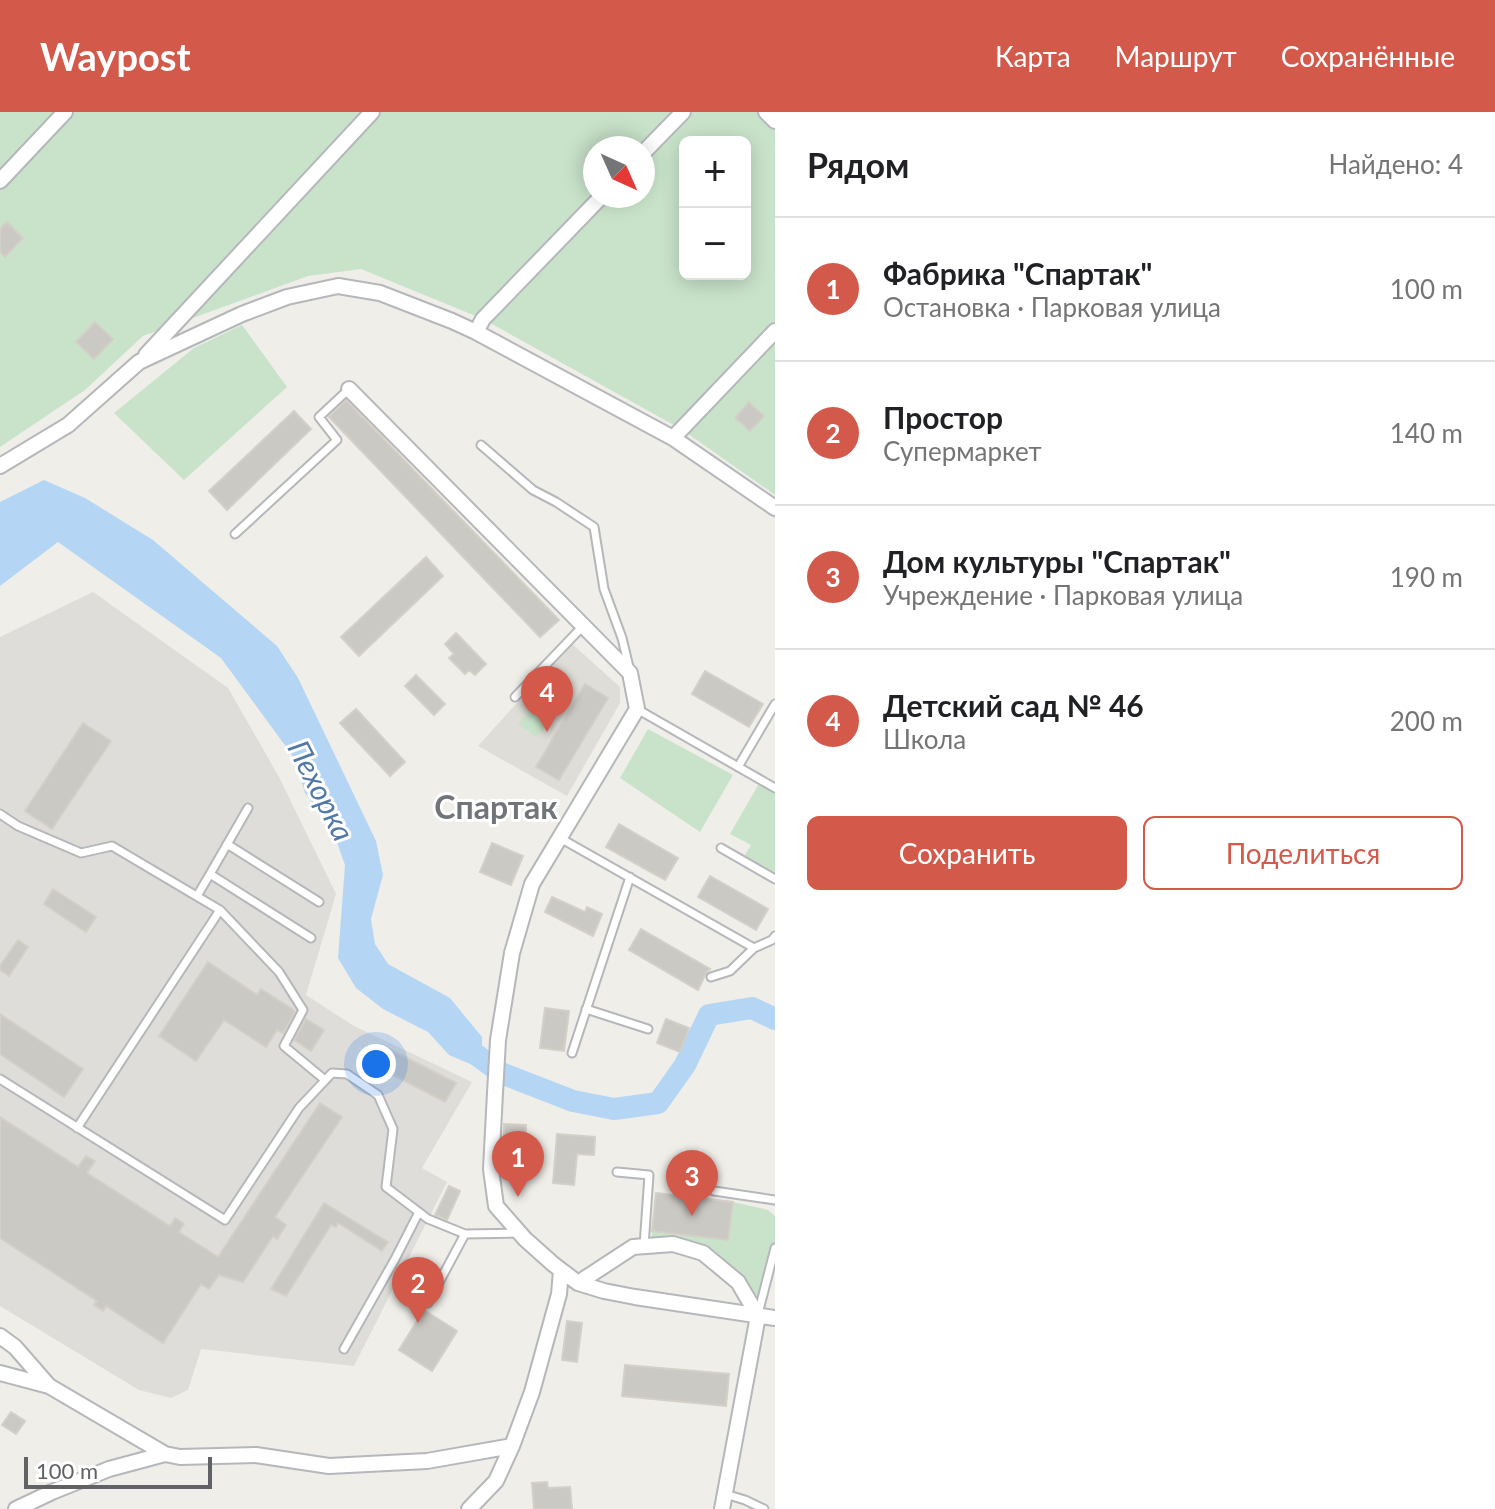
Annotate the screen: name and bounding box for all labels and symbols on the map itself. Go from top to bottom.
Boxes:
north arrow [583,136,655,208]
pin: 4 [521,666,573,732]
water label: Пехорка [281,734,363,846]
district label: Спартак [434,787,558,826]
your location [356,1044,396,1084]
pin: 1 [492,1131,544,1197]
pin: 3 [666,1150,718,1216]
pin: 2 [392,1257,444,1323]
scale bar [24,1453,212,1489]

